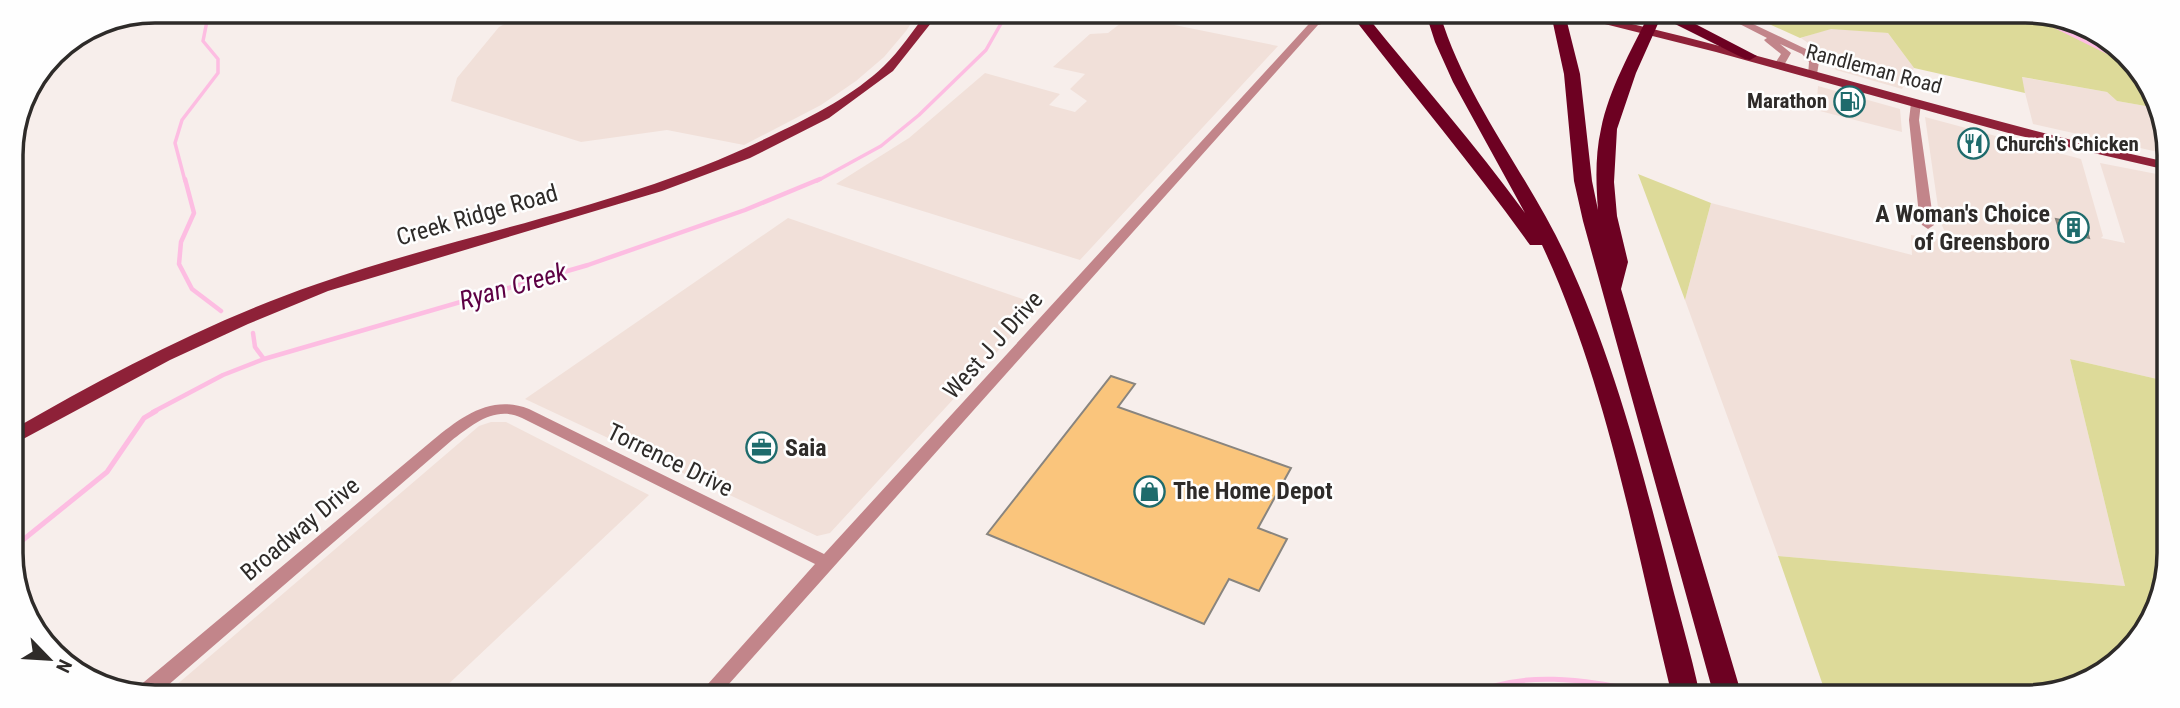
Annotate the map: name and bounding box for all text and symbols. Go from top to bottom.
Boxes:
street label: Randleman Road [1804,39,1944,99]
fuel station icon: Marathon [1833,84,1867,118]
place label: Marathon [1747,89,1827,113]
restaurant icon: Church's Chicken [1956,127,1990,161]
place label: Church's Chicken [1996,132,2139,156]
street label: Creek Ridge Road [393,179,561,251]
place label: A Woman's Choice of Greensboro [1875,200,2050,256]
building icon: A Woman's Choice of Greensboro [2056,211,2090,245]
water label: Ryan Creek [456,256,571,316]
street label: West J J Drive [937,286,1049,404]
street label: Torrence Drive [603,418,737,502]
office icon: Saia [745,431,779,465]
place label: Saia [785,434,827,462]
street label: Broadway Drive [235,471,365,587]
shop icon: The Home Depot [1133,474,1167,508]
place label: The Home Depot [1173,477,1333,505]
north arrow [14,624,84,694]
text: N [51,656,77,676]

